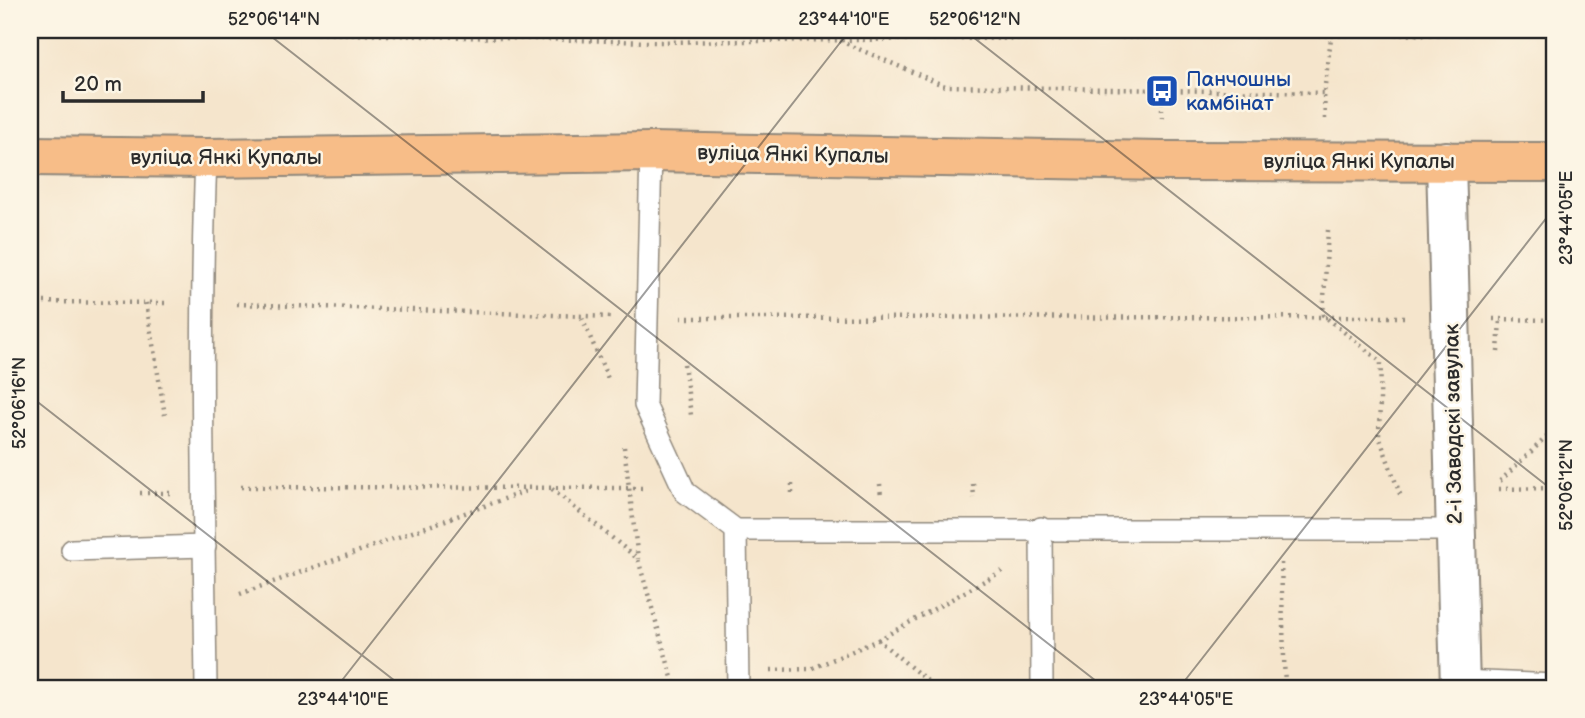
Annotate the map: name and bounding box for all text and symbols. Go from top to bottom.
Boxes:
text: 52°06'14"N [228,9,320,30]
text: 23°44'10"E [798,9,890,30]
text: 52°06'12"N [929,9,1021,30]
scale bar [63,60,203,104]
place label: Панчошны камбінат [1186,67,1291,116]
text: 20 m [74,72,122,97]
bus stop icon: Панчошны камбінат [1143,72,1181,110]
street label: вуліца Янкі Купалы [697,140,889,169]
street label: вуліца Янкі Купалы [130,145,322,170]
street label: вуліца Янкі Купалы [1263,149,1455,174]
text: 23°44'05"E [1556,170,1577,265]
street label: 2-і Заводскі завулак [1439,323,1468,525]
text: 52°06'16"N [9,357,30,449]
text: 52°06'12"N [1556,439,1577,531]
text: 23°44'10"E [297,689,389,710]
text: 23°44'05"E [1139,689,1234,710]

